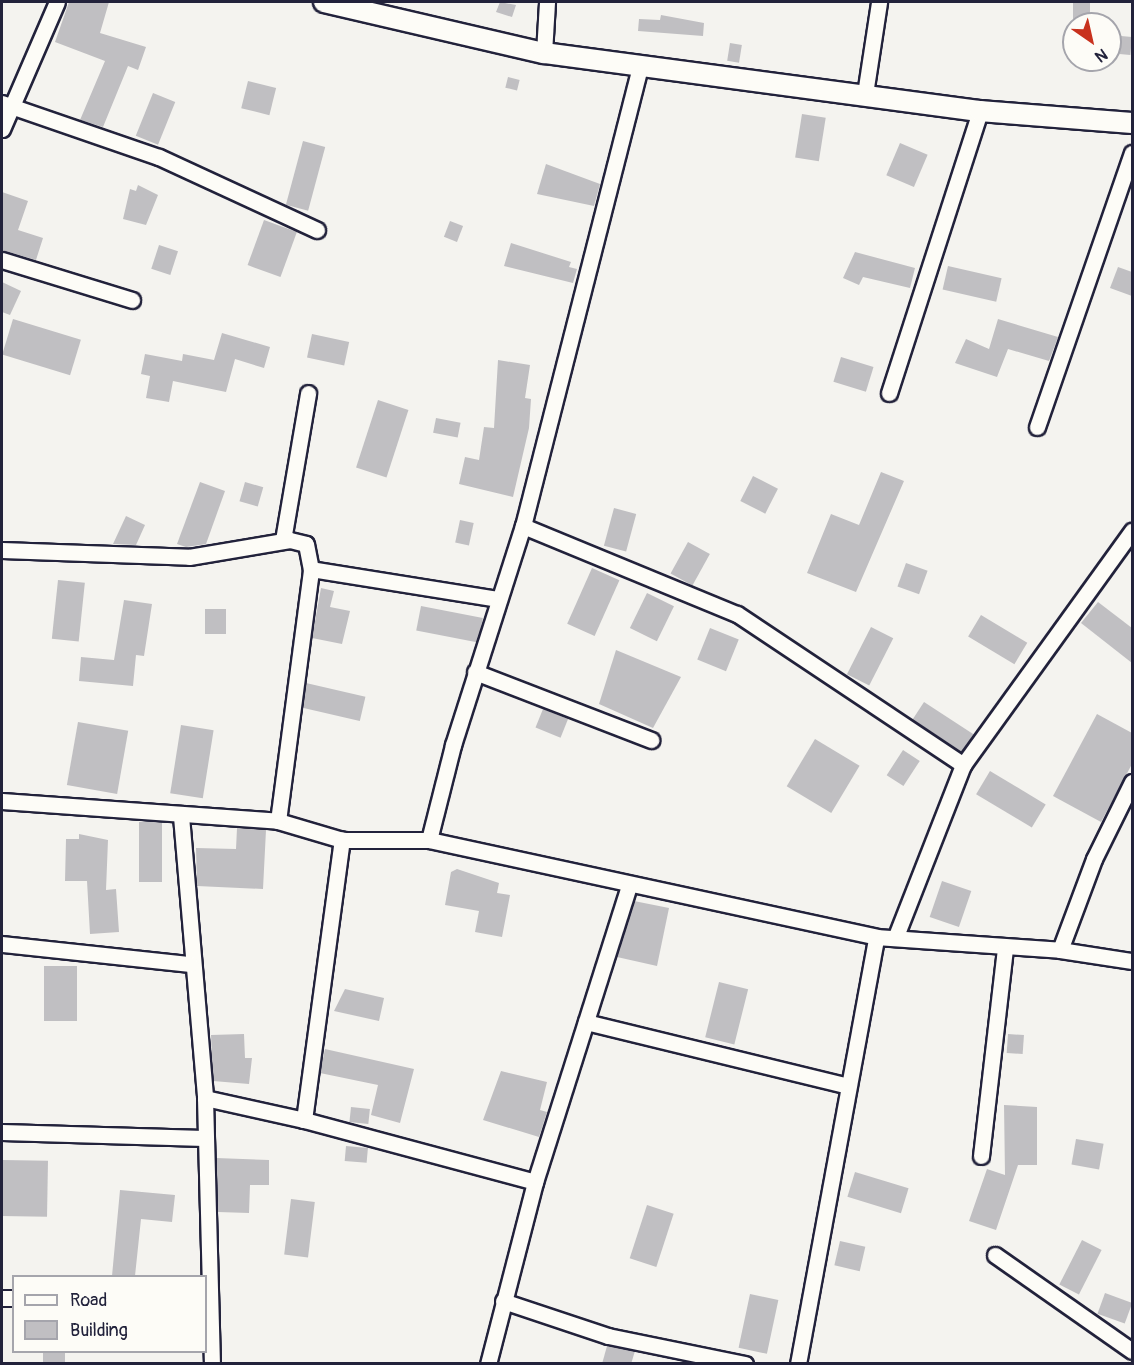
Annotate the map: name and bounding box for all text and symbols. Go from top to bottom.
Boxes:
north arrow [1062,12,1122,72]
text: N [1091,44,1111,67]
legend [12,1275,207,1353]
text: Road [70,1289,107,1312]
text: Building [70,1319,128,1342]

